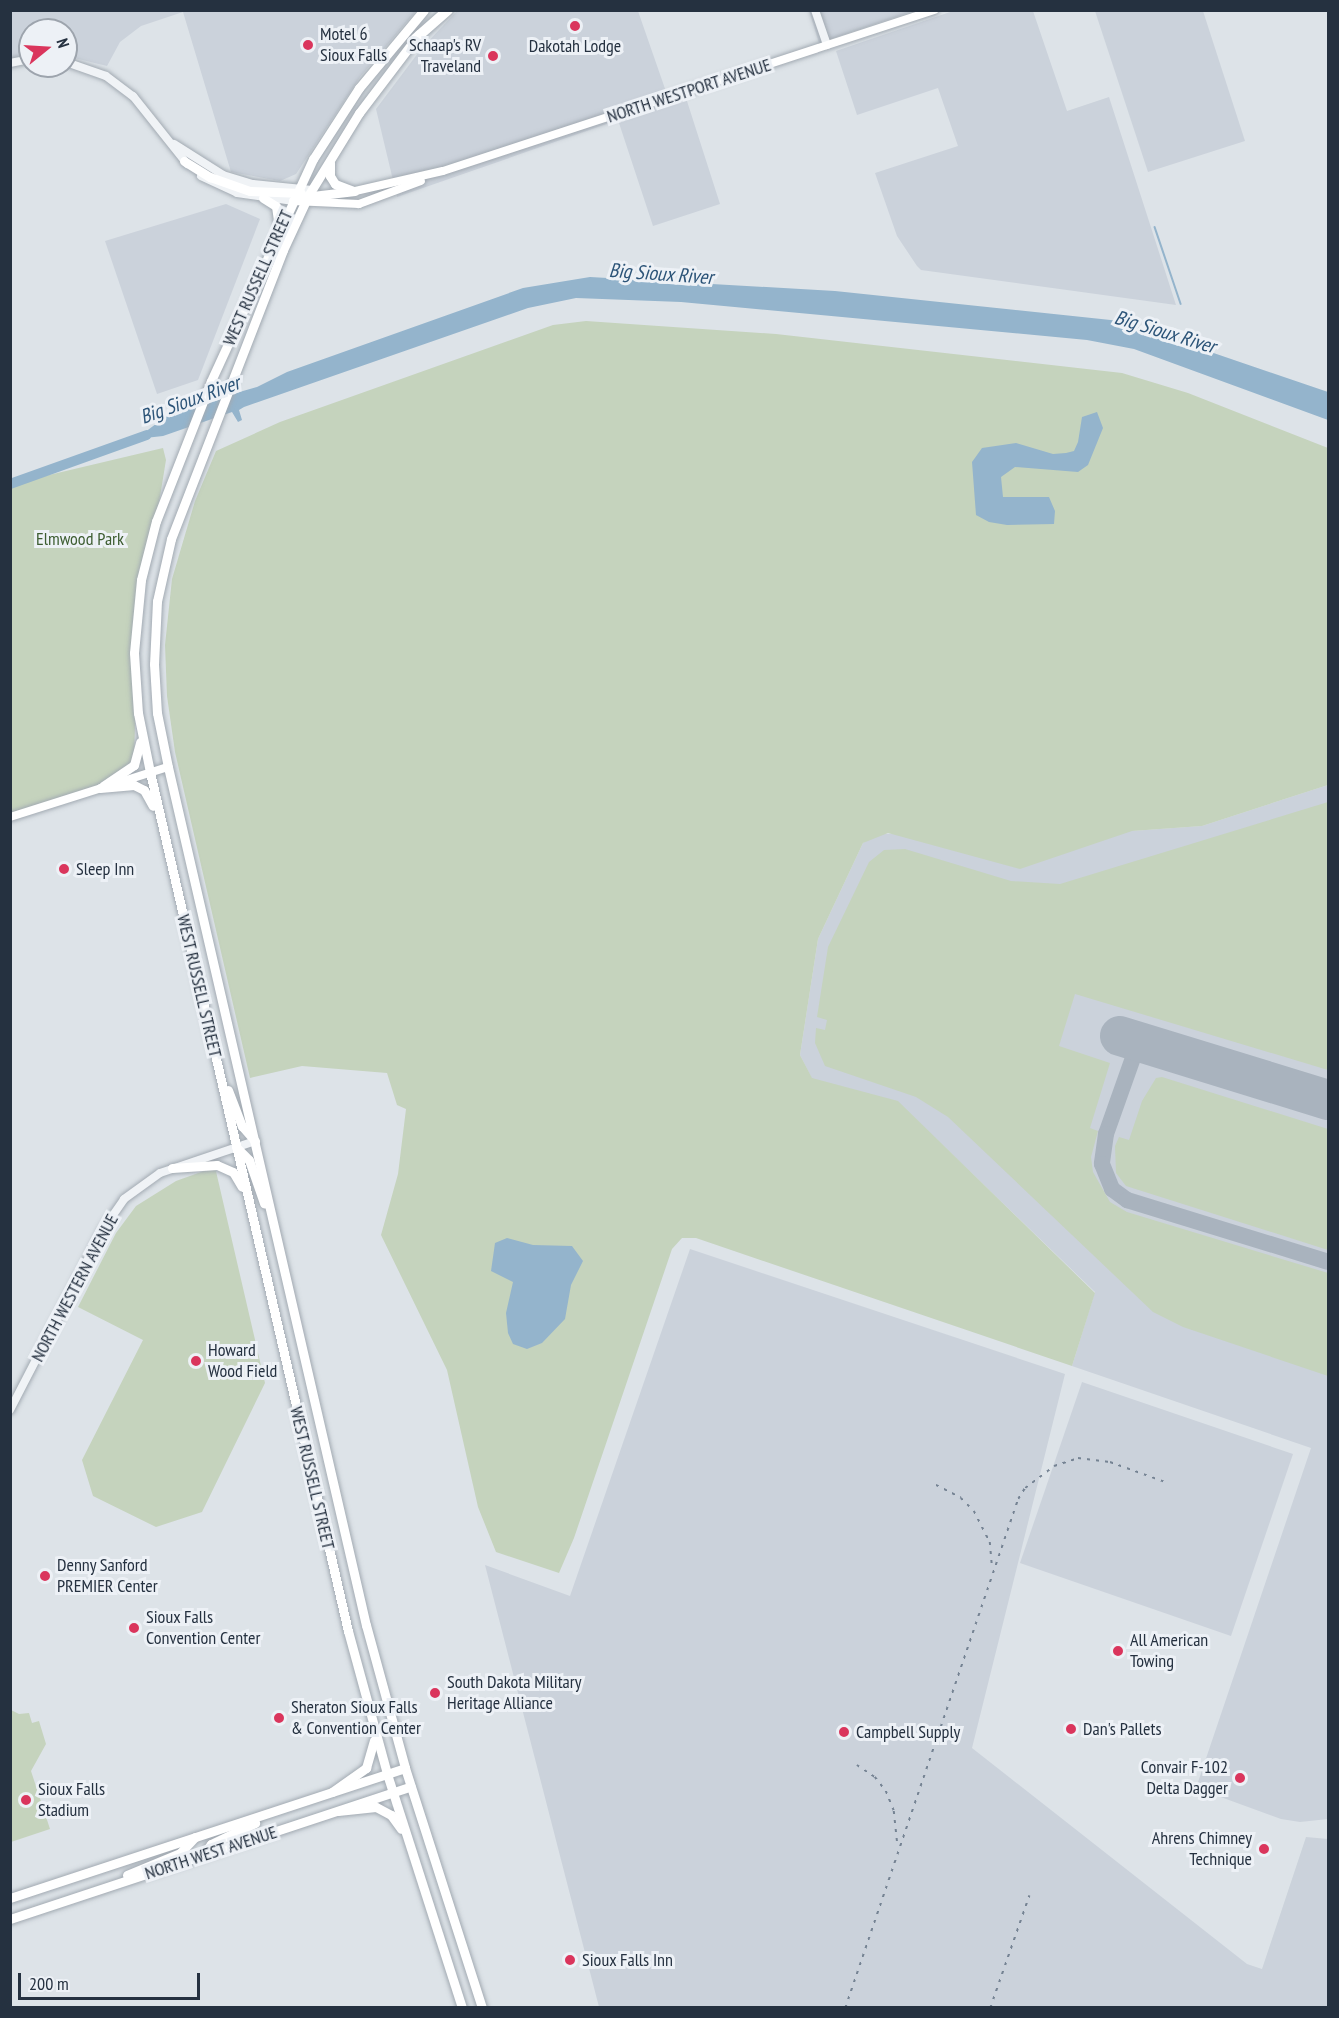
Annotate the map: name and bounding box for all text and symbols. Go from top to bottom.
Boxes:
north arrow [18,18,78,78]
marker: Dakotah Lodge [568,19,582,33]
place label: Motel 6 Sioux Falls [320,24,388,66]
place label: Schaap's RV Traveland [409,35,481,78]
place label: Dakotah Lodge [529,35,621,57]
text: N [52,36,74,50]
marker: Motel 6 Sioux Falls [301,38,315,52]
marker: Schaap's RV Traveland [486,49,500,63]
street label: NORTH WESTPORT AVENUE [604,54,774,128]
street label: WEST RUSSELL STREET [218,206,298,350]
water label: Big Sioux River [608,258,714,290]
water label: Big Sioux River [1111,305,1219,359]
water label: Big Sioux River [137,371,243,429]
park label: Elmwood Park [36,528,124,550]
place label: Sleep Inn [76,858,134,880]
marker: Sleep Inn [57,862,71,876]
street label: WEST RUSSELL STREET [172,912,226,1060]
street label: NORTH WESTERN AVENUE [27,1210,123,1366]
place label: Howard Wood Field [208,1340,277,1382]
marker: Howard Wood Field [189,1354,203,1368]
street label: WEST RUSSELL STREET [285,1404,339,1552]
place label: Denny Sanford PREMIER Center [57,1555,158,1598]
marker: Denny Sanford PREMIER Center [38,1569,52,1583]
place label: Sioux Falls Convention Center [146,1607,260,1650]
marker: Sioux Falls Convention Center [127,1621,141,1635]
place label: All American Towing [1130,1630,1209,1672]
marker: All American Towing [1111,1644,1125,1658]
place label: South Dakota Military Heritage Alliance [447,1672,581,1714]
marker: South Dakota Military Heritage Alliance [428,1686,442,1700]
place label: Sheraton Sioux Falls & Convention Center [291,1697,421,1740]
marker: Sheraton Sioux Falls & Convention Center [272,1711,286,1725]
place label: Dan's Pallets [1083,1718,1161,1740]
place label: Campbell Supply [856,1721,960,1743]
marker: Dan's Pallets [1064,1722,1078,1736]
marker: Campbell Supply [837,1725,851,1739]
place label: Convair F-102 Delta Dagger [1141,1757,1228,1800]
marker: Convair F-102 Delta Dagger [1233,1771,1247,1785]
place label: Sioux Falls Stadium [38,1779,106,1822]
marker: Sioux Falls Stadium [19,1793,33,1807]
street label: NORTH WEST AVENUE [142,1821,280,1885]
place label: Ahrens Chimney Technique [1152,1828,1252,1870]
marker: Ahrens Chimney Technique [1257,1842,1271,1856]
place label: Sioux Falls Inn [582,1949,673,1971]
marker: Sioux Falls Inn [563,1953,577,1967]
scale bar [21,1961,202,1999]
text: 200 m [29,1972,69,1995]

